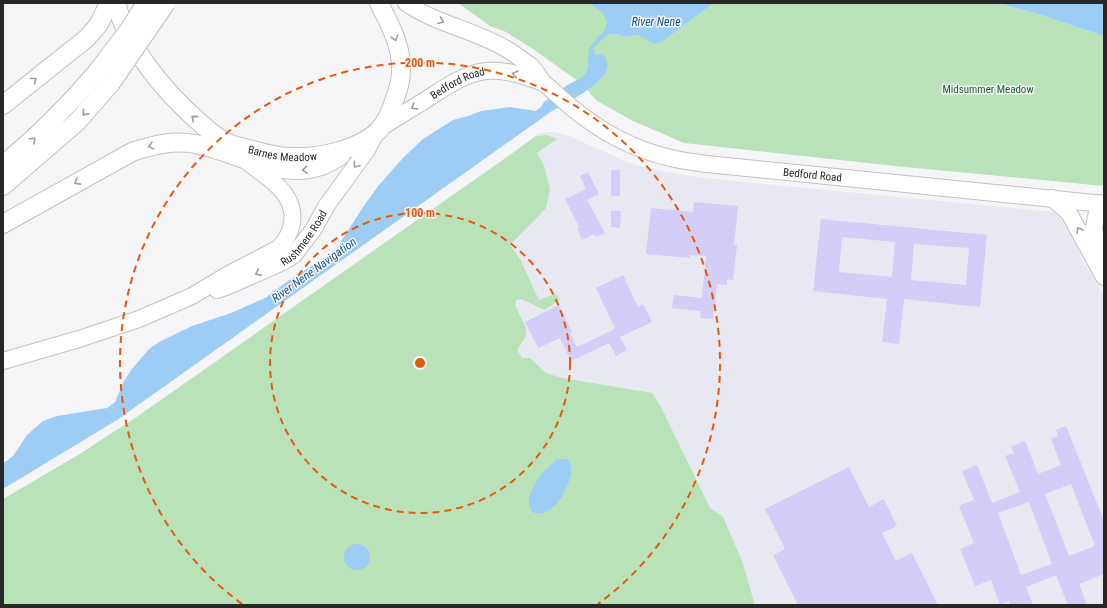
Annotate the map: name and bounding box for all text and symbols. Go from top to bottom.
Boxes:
water label: River Nene [631,15,681,29]
one-way arrow [437,17,444,25]
one-way arrow [391,35,399,42]
text: 200 m [405,56,435,70]
street label: Bedford Road [428,65,486,102]
one-way arrow [512,71,519,79]
one-way arrow [29,78,36,85]
park label: Midsummer Meadow [942,83,1034,96]
one-way arrow [411,102,418,110]
one-way arrow [83,108,90,115]
one-way arrow [192,115,199,122]
one-way arrow [28,137,36,145]
one-way arrow [148,141,155,149]
street label: Barnes Meadow [247,143,318,164]
one-way arrow [354,161,361,168]
one-way arrow [302,165,308,174]
street label: Bedford Road [783,166,843,185]
one-way arrow [74,177,81,185]
text: 100 m [405,206,435,220]
street label: Rushmere Road [278,208,330,269]
one-way arrow [1076,227,1083,234]
water label: River Nene Navigation [269,234,359,305]
one-way arrow [255,268,262,276]
centre of rings [413,356,427,370]

